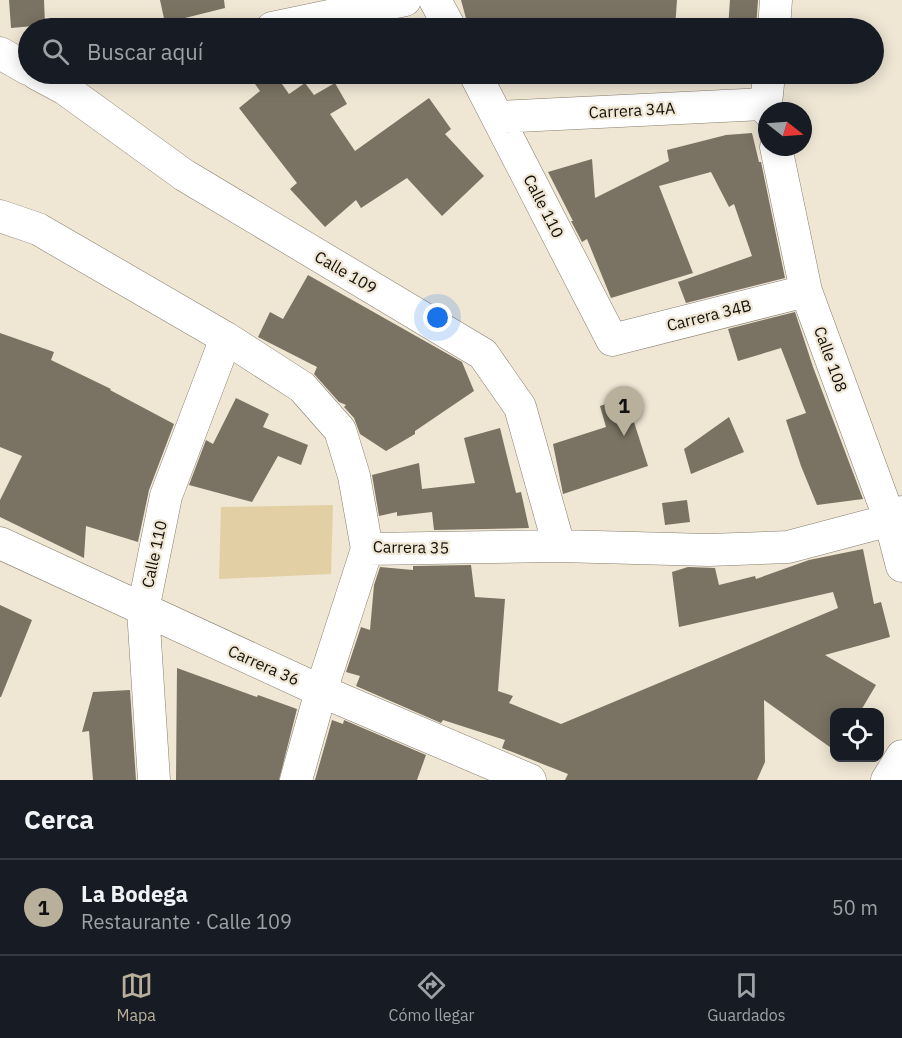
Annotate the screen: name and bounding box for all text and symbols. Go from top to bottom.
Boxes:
search box [18,18,884,84]
icon: search [39,35,72,68]
text: Buscar aquí [87,37,203,66]
street label: Carrera 34A [588,98,676,122]
north arrow [758,102,812,156]
street label: Calle 110 [520,171,568,241]
street label: Calle 109 [311,246,381,298]
street label: Carrera 34B [665,295,753,335]
your location [423,303,452,332]
street label: Calle 108 [810,323,852,395]
pin: 1 [604,386,644,436]
street label: Calle 110 [137,518,171,590]
street label: Carrera 35 [373,536,449,558]
street label: Carrera 36 [225,640,303,690]
map controls [830,708,884,762]
button: locate [830,708,884,762]
text: Cerca [24,802,94,836]
text: La Bodega [81,879,188,908]
text: 1 [38,894,50,921]
text: 50 m [832,894,878,921]
text: Restaurante · Calle 109 [81,908,292,935]
tab: Mapa [116,969,156,1025]
tab: Cómo llegar [389,969,474,1025]
tab: Guardados [707,969,786,1025]

